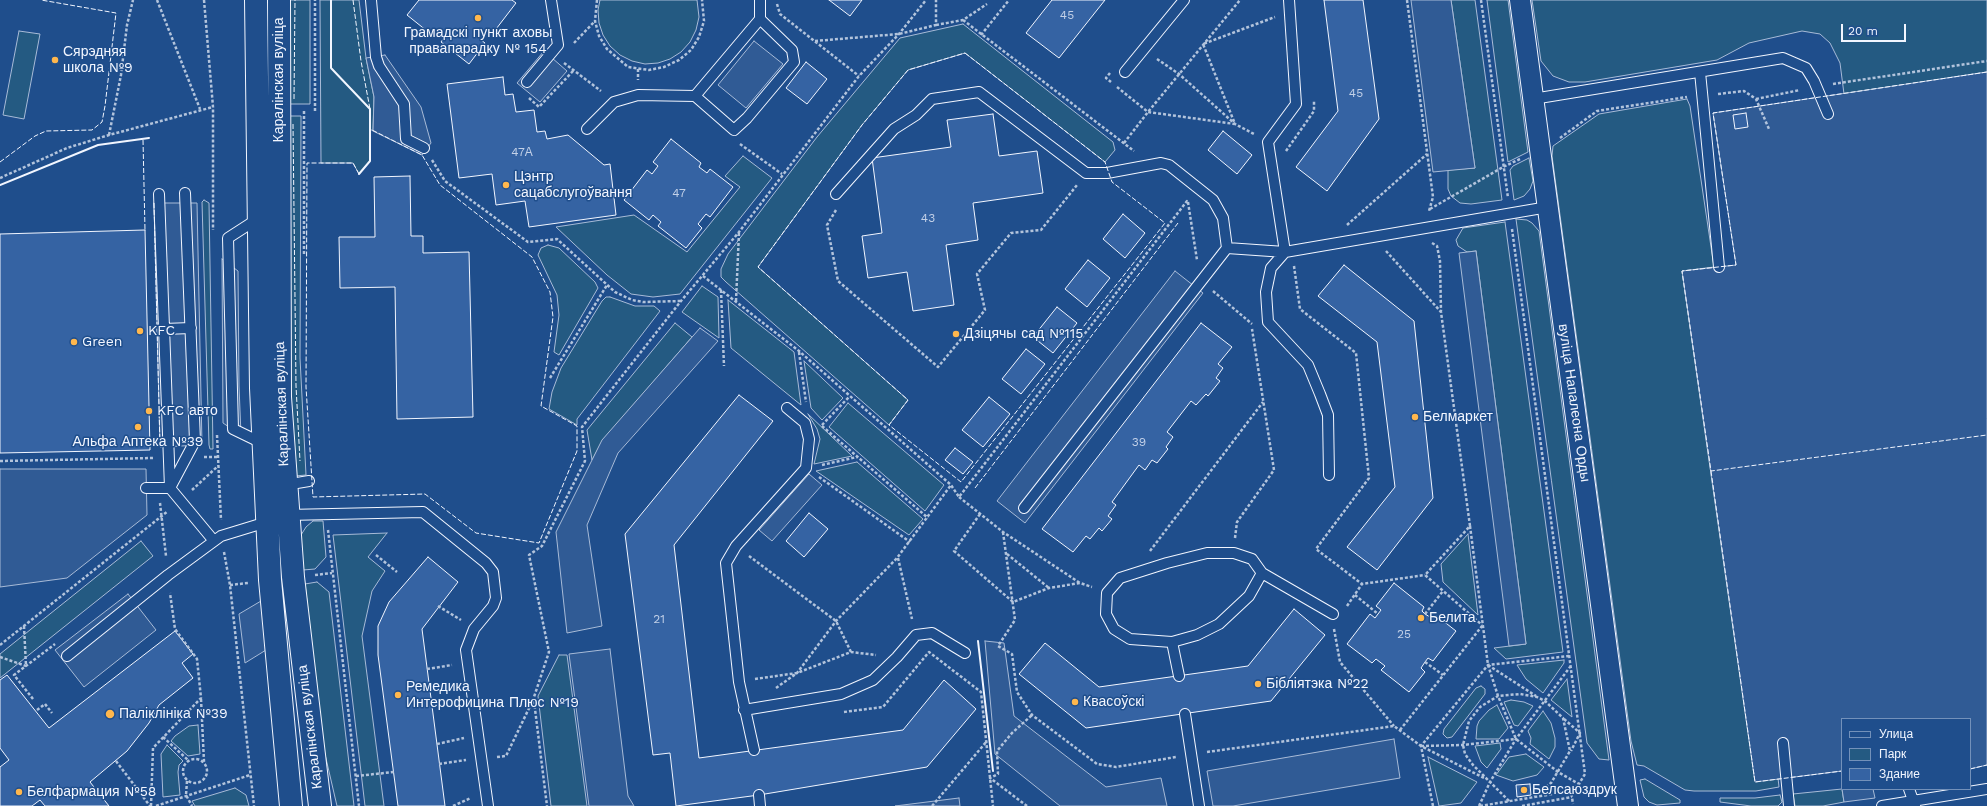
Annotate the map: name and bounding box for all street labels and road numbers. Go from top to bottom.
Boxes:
street label: Каралінская вуліца [271,17,287,143]
street label: вуліца Напалеона Орды [1555,323,1593,483]
street label: Каралінская вуліца [271,341,293,467]
street label: Каралінская вуліца [294,664,326,790]

